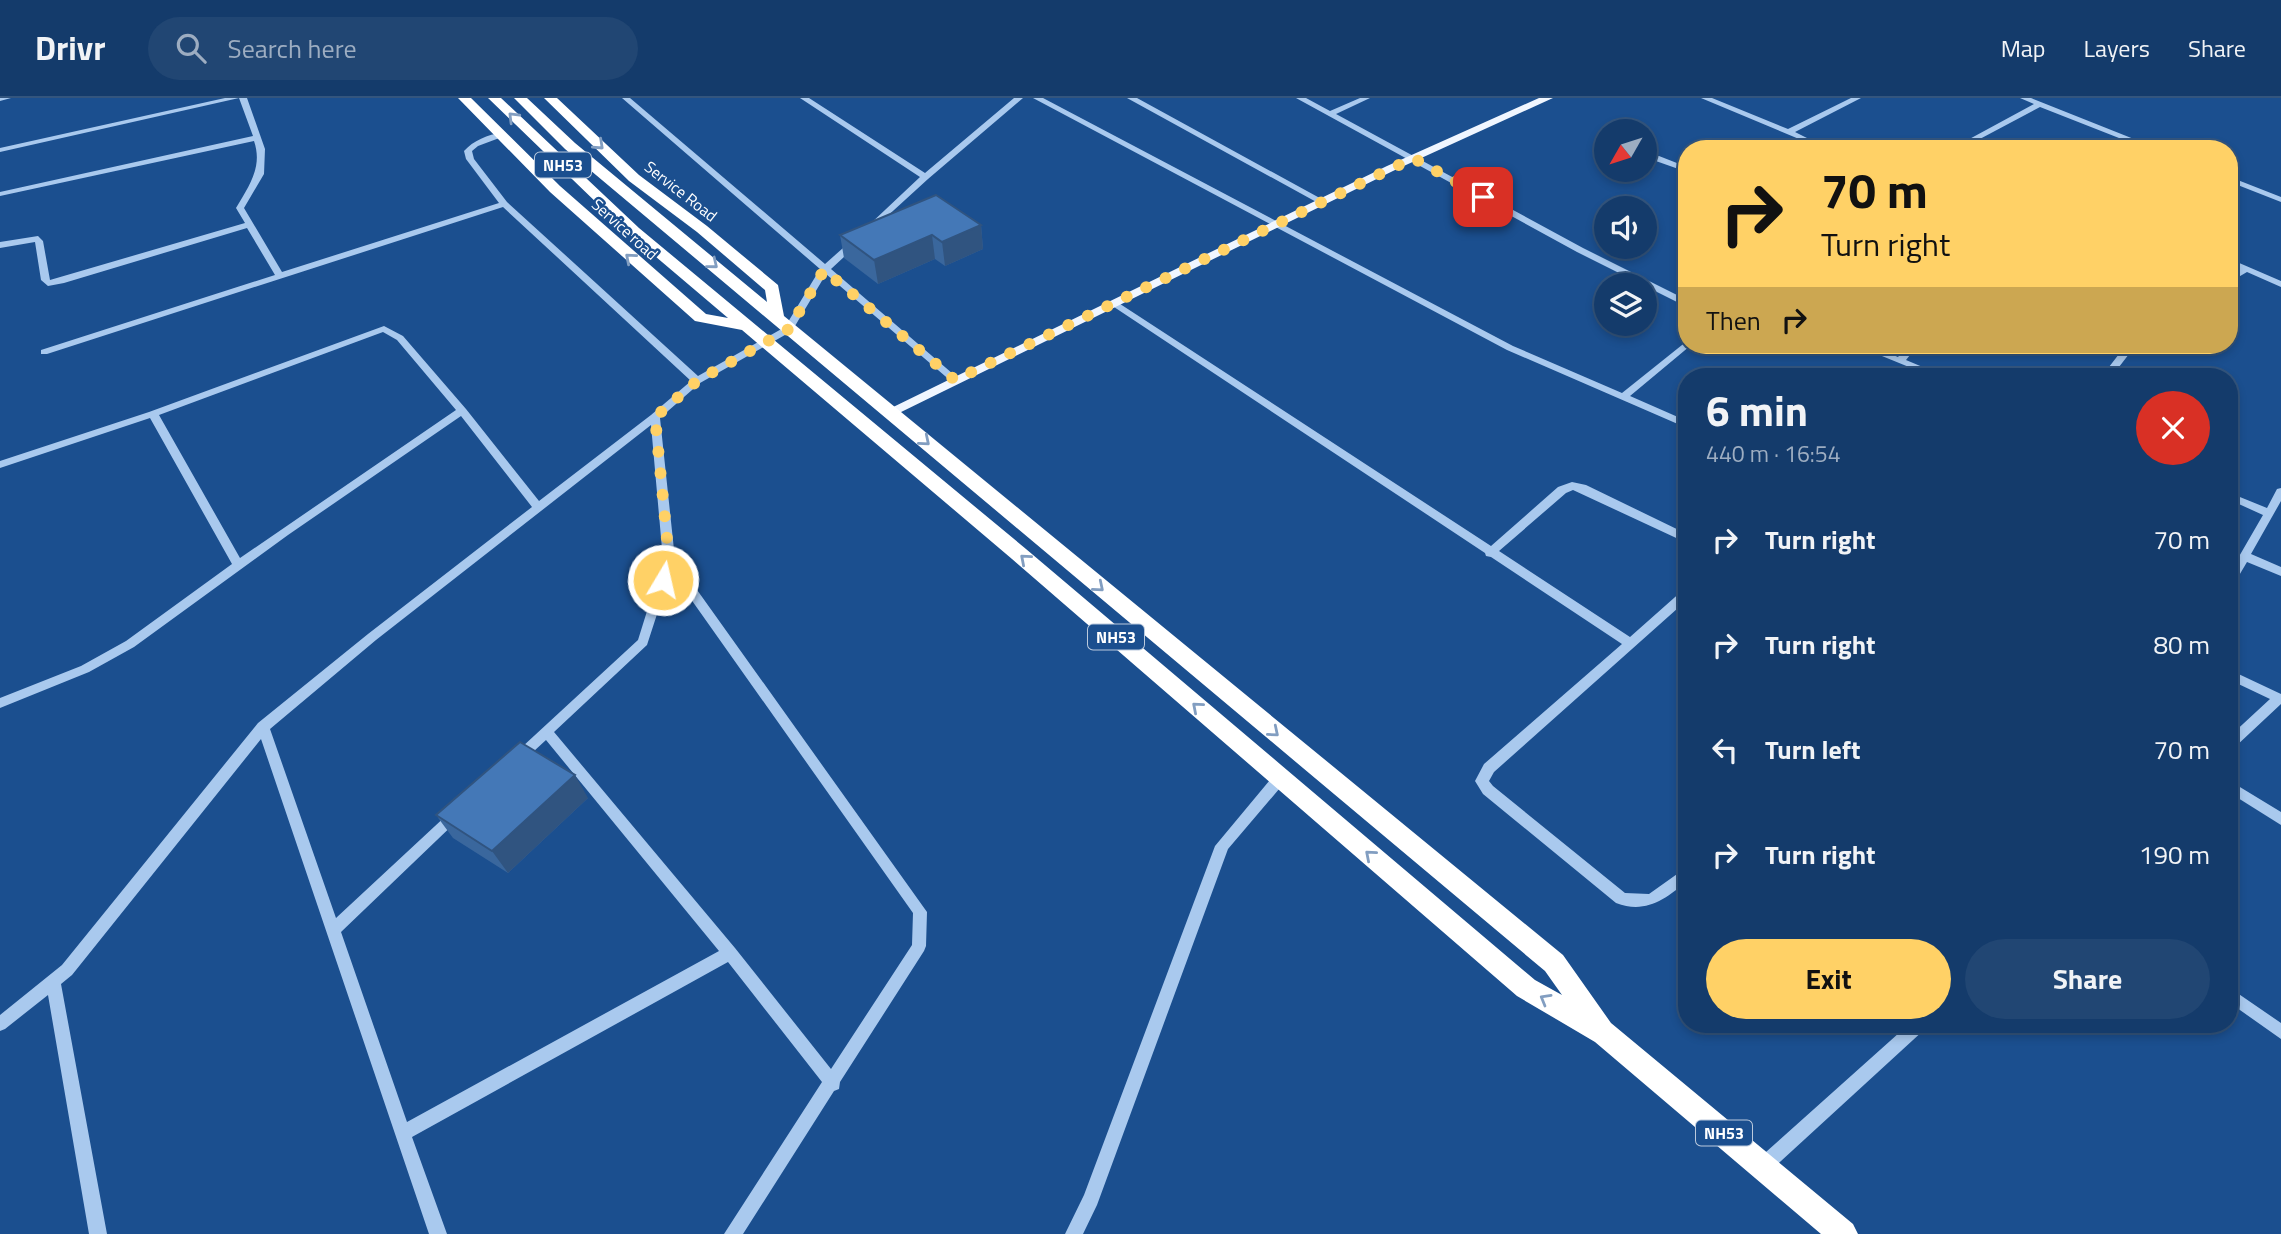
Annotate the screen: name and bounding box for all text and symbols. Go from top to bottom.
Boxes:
search box [148,17,638,80]
text: Drivr [35,23,106,73]
icon: search [172,29,210,67]
text: Search here [228,29,357,68]
text: Map [2001,30,2046,66]
text: Layers [2084,30,2150,66]
text: Share [2188,30,2246,66]
one-way arrow [509,113,521,125]
north arrow [1594,119,1657,182]
map controls [1594,119,1657,336]
one-way arrow [591,137,604,149]
road number: NH53 [535,152,591,178]
text: 70 m [1821,152,1928,227]
street label: Service Road [639,155,723,227]
pin [1453,167,1513,227]
icon: right [1706,168,1797,259]
icon: arrive [1464,178,1502,216]
street label: Service road [586,193,664,265]
button: sound [1594,196,1657,259]
text: Turn right [1821,220,1950,268]
one-way arrow [625,254,638,266]
one-way arrow [704,256,717,268]
button: layers [1594,273,1657,336]
text: Then [1706,301,1761,340]
icon: right [1775,301,1813,339]
text: 6 min [1706,378,1808,442]
button: close [2136,391,2210,465]
one-way arrow [917,433,930,445]
text: 440 m · 16:54 [1706,436,1841,471]
text: Turn right [1765,520,1876,559]
text: 70 m [2153,520,2210,559]
icon: right [1706,521,1744,559]
position arrow [626,543,700,617]
one-way arrow [1020,555,1033,567]
one-way arrow [1092,579,1104,592]
road number: NH53 [1088,624,1144,650]
text: Turn right [1765,625,1876,664]
text: 80 m [2153,625,2210,664]
icon: right [1706,626,1744,664]
one-way arrow [1192,703,1205,715]
one-way arrow [1267,724,1279,737]
text: Turn left [1765,730,1860,769]
text: 70 m [2153,730,2210,769]
icon: left [1706,731,1744,769]
text: Turn right [1765,835,1876,874]
text: 190 m [2139,835,2210,874]
icon: right [1706,836,1744,874]
one-way arrow [1365,851,1378,863]
button: Exit [1706,939,1951,1019]
button: Share [1965,939,2210,1019]
one-way arrow [1540,995,1553,1008]
road number: NH53 [1696,1121,1752,1146]

